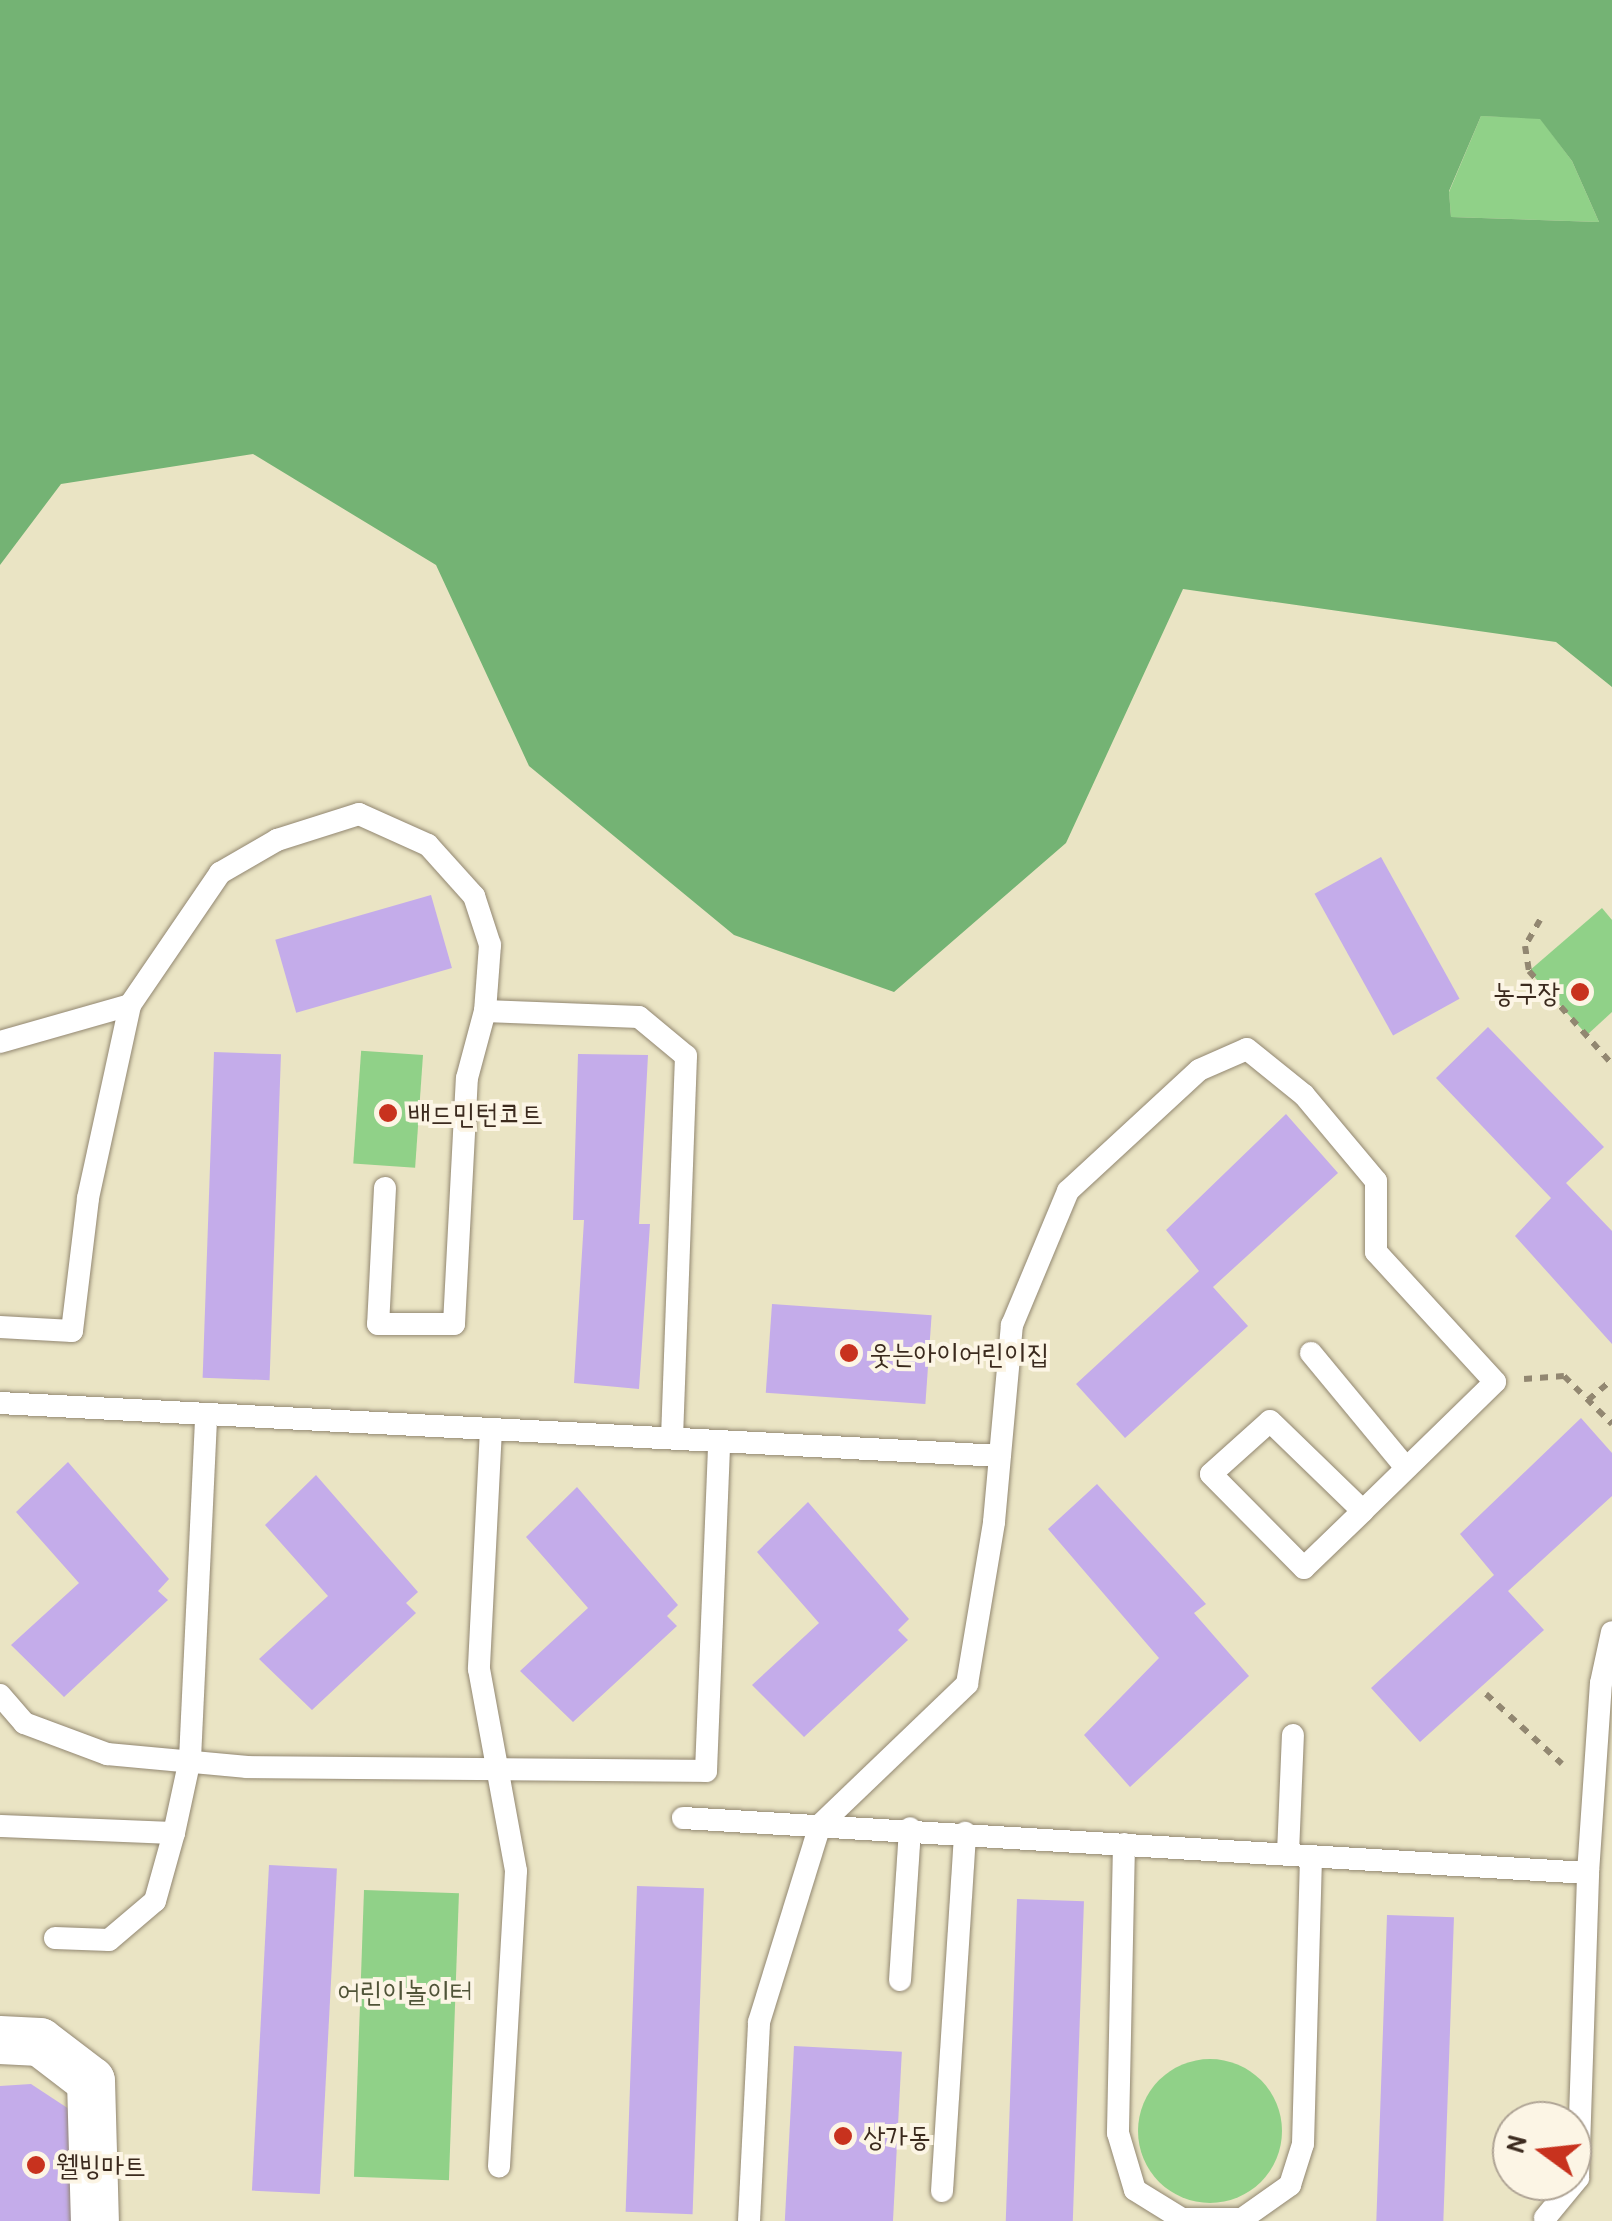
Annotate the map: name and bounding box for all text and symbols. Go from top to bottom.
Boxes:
place label: 농구장 [1492,975,1560,1009]
marker: 농구장 [1569,981,1591,1003]
place label: 배드민턴코트 [408,1096,543,1130]
marker: 배드민턴코트 [377,1102,399,1124]
place label: 웃는아이어린이집 [869,1336,1049,1370]
marker: 웃는아이어린이집 [838,1342,860,1364]
park label: 어린이놀이터 [337,1974,473,2008]
north arrow [1492,2101,1592,2201]
place label: 상가동 [863,2119,931,2153]
marker: 상가동 [832,2125,854,2147]
text: N [1495,2132,1535,2156]
place label: 웰빙마트 [56,2148,146,2182]
marker: 웰빙마트 [25,2154,47,2176]

